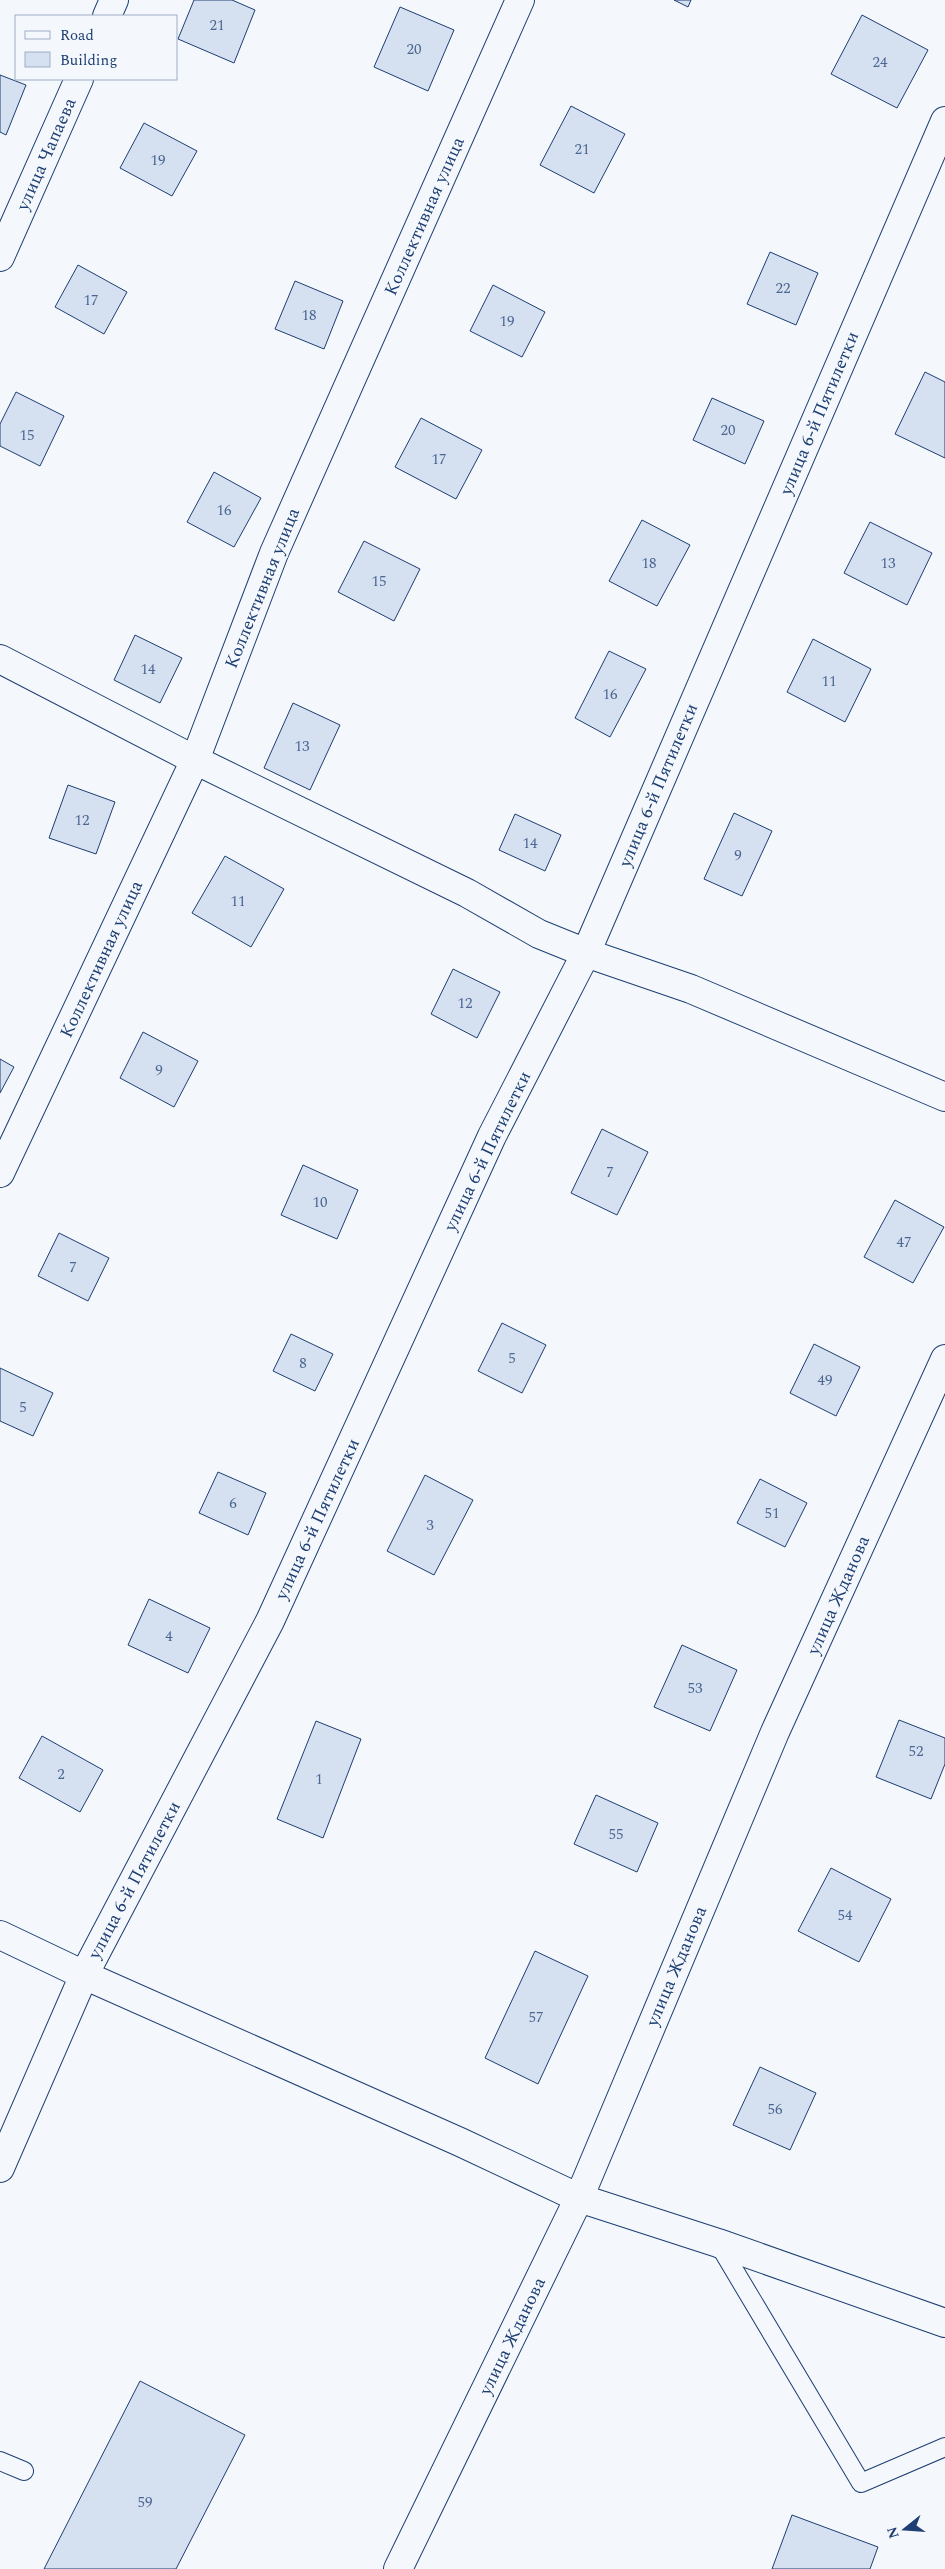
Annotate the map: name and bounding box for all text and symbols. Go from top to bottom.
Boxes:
house number: 21 [209,14,225,37]
legend [15,15,178,80]
text: Road [60,24,94,47]
house number: 20 [406,38,422,61]
text: Building [60,49,117,72]
house number: 24 [872,51,888,74]
street label: улица Чапаева [9,93,84,216]
street label: Коллективная улица [377,132,472,300]
house number: 21 [574,138,590,161]
house number: 19 [150,149,166,172]
house number: 22 [775,277,791,300]
house number: 17 [83,289,99,312]
house number: 18 [301,304,317,327]
house number: 19 [499,310,515,333]
street label: улица 6-й Пятилетки [772,327,866,500]
house number: 20 [720,419,736,442]
house number: 15 [19,424,35,447]
house number: 17 [431,448,447,471]
house number: 16 [216,499,232,522]
street label: Коллективная улица [218,504,307,673]
house number: 18 [641,552,657,575]
house number: 13 [880,552,896,575]
house number: 15 [371,570,387,593]
house number: 14 [140,658,156,681]
house number: 11 [821,670,837,693]
house number: 16 [602,683,618,706]
street label: улица 6-й Пятилетки [611,699,705,872]
house number: 13 [294,735,310,758]
house number: 12 [74,809,90,832]
house number: 14 [522,832,538,855]
house number: 9 [734,844,742,867]
street label: Коллективная улица [53,876,150,1042]
house number: 11 [230,890,246,913]
house number: 12 [457,992,473,1015]
house number: 9 [155,1059,163,1082]
street label: улица 6-й Пятилетки [436,1066,538,1237]
house number: 7 [606,1161,614,1184]
house number: 10 [312,1191,328,1214]
house number: 47 [896,1231,912,1254]
house number: 7 [69,1256,77,1279]
house number: 5 [508,1347,516,1370]
house number: 8 [299,1352,307,1375]
house number: 49 [817,1369,833,1392]
house number: 5 [19,1396,27,1419]
street label: улица 6-й Пятилетки [268,1434,367,1605]
house number: 6 [229,1492,237,1515]
house number: 51 [764,1502,780,1525]
house number: 3 [426,1514,434,1537]
street label: улица Жданова [800,1531,877,1660]
house number: 4 [165,1625,173,1648]
house number: 53 [687,1677,703,1700]
house number: 52 [908,1740,924,1763]
house number: 2 [57,1763,65,1786]
house number: 1 [315,1768,323,1791]
street label: улица 6-й Пятилетки [81,1796,188,1965]
house number: 55 [608,1823,624,1846]
street label: улица Жданова [639,1902,714,2031]
house number: 54 [837,1904,853,1927]
house number: 57 [528,2006,544,2029]
house number: 56 [767,2098,783,2121]
street label: улица Жданова [472,2272,553,2401]
house number: 59 [137,2491,153,2514]
north arrow [880,2504,930,2554]
text: N [881,2524,905,2541]

